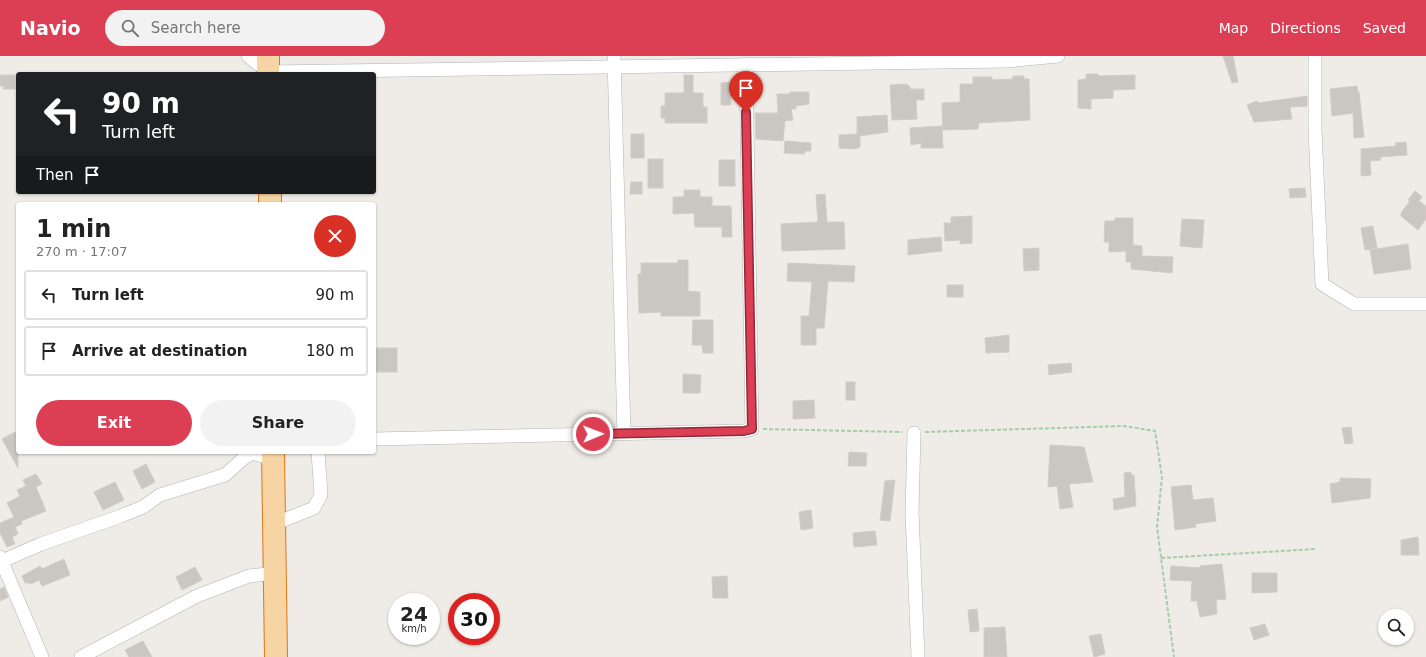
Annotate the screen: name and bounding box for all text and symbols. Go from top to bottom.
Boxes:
search box [105,10,385,46]
text: Navio [20,17,81,39]
icon: search [119,17,141,39]
text: Search here [151,19,241,37]
text: Map [1219,20,1248,36]
text: Directions [1270,20,1341,36]
text: Saved [1363,20,1406,36]
pin [729,71,763,112]
icon: arrive [735,77,757,99]
text: 90 m [102,87,180,120]
icon: left [36,88,88,140]
text: Turn left [102,121,175,142]
icon: arrive [81,164,103,186]
text: Then [36,166,73,184]
text: 1 min [36,215,111,243]
button: close [314,215,356,257]
text: 270 m · 17:07 [36,244,127,259]
icon: left [38,284,60,306]
text: Turn left [72,286,144,304]
text: 90 m [316,286,354,304]
icon: arrive [38,340,60,362]
text: Arrive at destination [72,342,247,360]
text: 180 m [306,342,354,360]
button: Exit [36,400,192,446]
button: Share [200,400,356,446]
position arrow [572,413,614,455]
speed limit sign: 30 [448,593,500,645]
text: 24 [400,602,428,626]
map controls [1378,609,1414,645]
button: search [1378,609,1414,645]
text: km/h [401,623,427,634]

